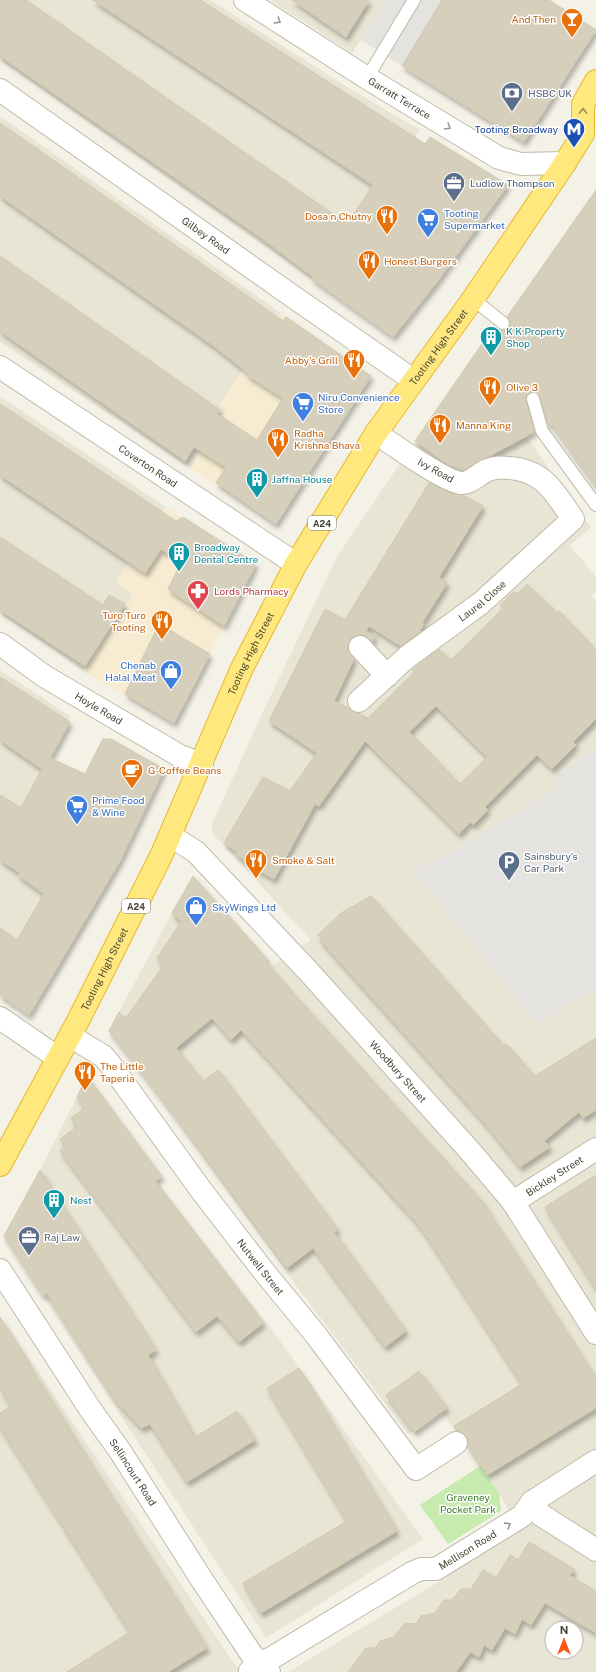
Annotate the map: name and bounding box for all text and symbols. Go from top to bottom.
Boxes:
bar icon: And Then [559,6,585,39]
place label: And Then [512,13,556,25]
one-way arrow [274,16,281,24]
street label: Garratt Terrace [366,74,433,121]
bank icon: HSBC UK [499,80,525,113]
place label: HSBC UK [528,87,572,99]
one-way arrow [579,108,587,114]
metro station icon: Tooting Broadway [561,116,587,149]
one-way arrow [444,122,451,129]
place label: Tooting Broadway [475,123,559,135]
office icon: Ludlow Thompson [441,170,467,203]
place label: Ludlow Thompson [470,177,555,189]
restaurant icon: Dosa n Chutny [374,203,400,236]
supermarket icon: Tooting Supermarket [415,206,441,239]
place label: Tooting Supermarket [444,207,505,231]
place label: Dosa n Chutny [305,210,373,222]
street label: Gilbey Road [180,214,232,256]
restaurant icon: Honest Burgers [356,248,382,281]
place label: Honest Burgers [384,255,457,267]
street label: Tooting High Street [407,307,470,387]
building icon: K K Property Shop [478,324,504,357]
place label: K K Property Shop [506,325,566,349]
restaurant icon: Abby’s Grill [341,347,367,380]
place label: Abby’s Grill [285,354,338,366]
restaurant icon: Olive 3 [477,374,503,407]
place label: Olive 3 [506,381,538,393]
supermarket icon: Niru Convenience Store [290,390,316,423]
place label: Niru Convenience Store [318,391,400,415]
restaurant icon: Manna King [427,412,453,445]
place label: Manna King [456,419,511,431]
restaurant icon: Radha Krishna Bhava [265,426,291,459]
place label: Radha Krishna Bhava [294,427,360,451]
street label: Coverton Road [116,442,180,490]
street label: Ivy Road [416,455,456,485]
building icon: Jaffna House [244,466,270,499]
place label: Jaffna House [272,473,333,485]
road number: A24 [308,516,336,530]
building icon: Broadway Dental Centre [166,540,192,573]
place label: Broadway Dental Centre [194,541,259,565]
street label: Laurel Close [456,577,508,624]
pharmacy icon: Lords Pharmacy [185,578,211,611]
place label: Lords Pharmacy [214,585,290,597]
restaurant icon: Turo Turo Tooting [149,608,175,641]
place label: Turo Turo Tooting [102,609,146,633]
street label: Tooting High Street [225,610,276,697]
shop icon: Chenab Halal Meat [158,658,184,691]
place label: Chenab Halal Meat [105,659,156,683]
street label: Hoyle Road [73,690,125,727]
cafe icon: G-Coffee Beans [119,757,145,790]
place label: G-Coffee Beans [148,764,221,776]
supermarket icon: Prime Food & Wine [64,793,90,826]
place label: Prime Food & Wine [92,794,145,818]
restaurant icon: Smoke & Salt [243,847,269,880]
parking icon: Sainsbury's Car Park [496,849,522,882]
place label: Sainsbury's Car Park [524,850,578,874]
place label: Smoke & Salt [272,854,335,866]
shop icon: SkyWings Ltd [183,894,209,927]
road number: A24 [122,899,150,913]
place label: SkyWings Ltd [212,901,276,913]
street label: Tooting High Street [78,926,130,1012]
street label: Woodbury Street [367,1038,429,1105]
restaurant icon: The Little Taperia [72,1059,98,1092]
place label: The Little Taperia [100,1060,144,1084]
street label: Bickley Street [523,1153,585,1198]
building icon: Nest [41,1187,67,1220]
place label: Nest [70,1194,92,1206]
office icon: Raj Law [16,1224,42,1257]
place label: Raj Law [44,1231,80,1243]
street label: Nutwell Street [235,1236,287,1297]
street label: Sellincourt Road [107,1436,159,1508]
park label: Graveney Pocket Park [440,1491,496,1515]
one-way arrow [504,1522,511,1529]
street label: Mellison Road [436,1527,498,1572]
north arrow [544,1620,584,1660]
text: N [560,1624,568,1636]

